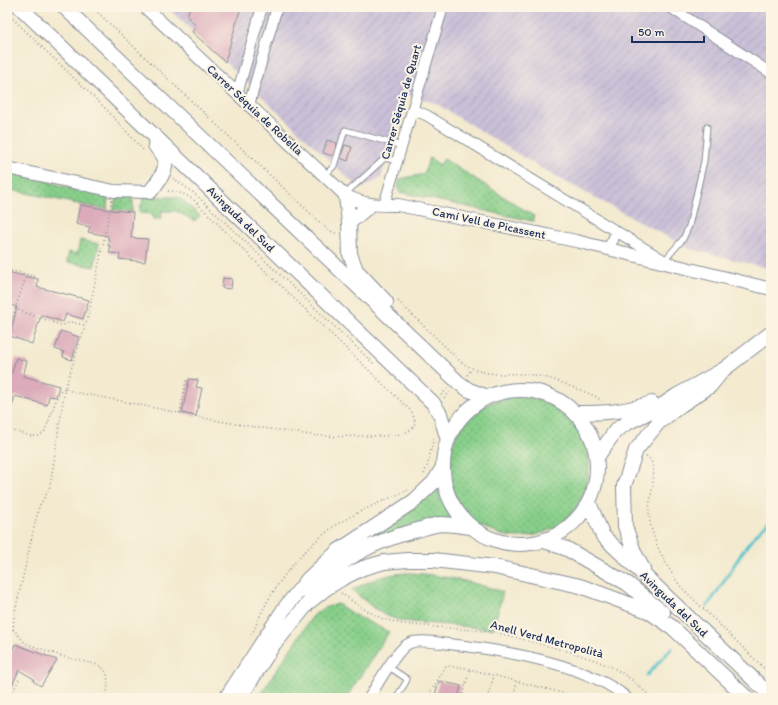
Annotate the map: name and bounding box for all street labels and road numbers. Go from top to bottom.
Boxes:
street label: Carrer Séquia de Quart [378,43,424,161]
street label: Carrer Séquia de Robella [204,62,307,159]
street label: Avinguda del Sud [204,183,278,255]
street label: Camí Vell de Picassent [431,204,548,242]
street label: Avinguda del Sud [637,568,711,640]
street label: Anell Verd Metropolità [489,617,606,661]

